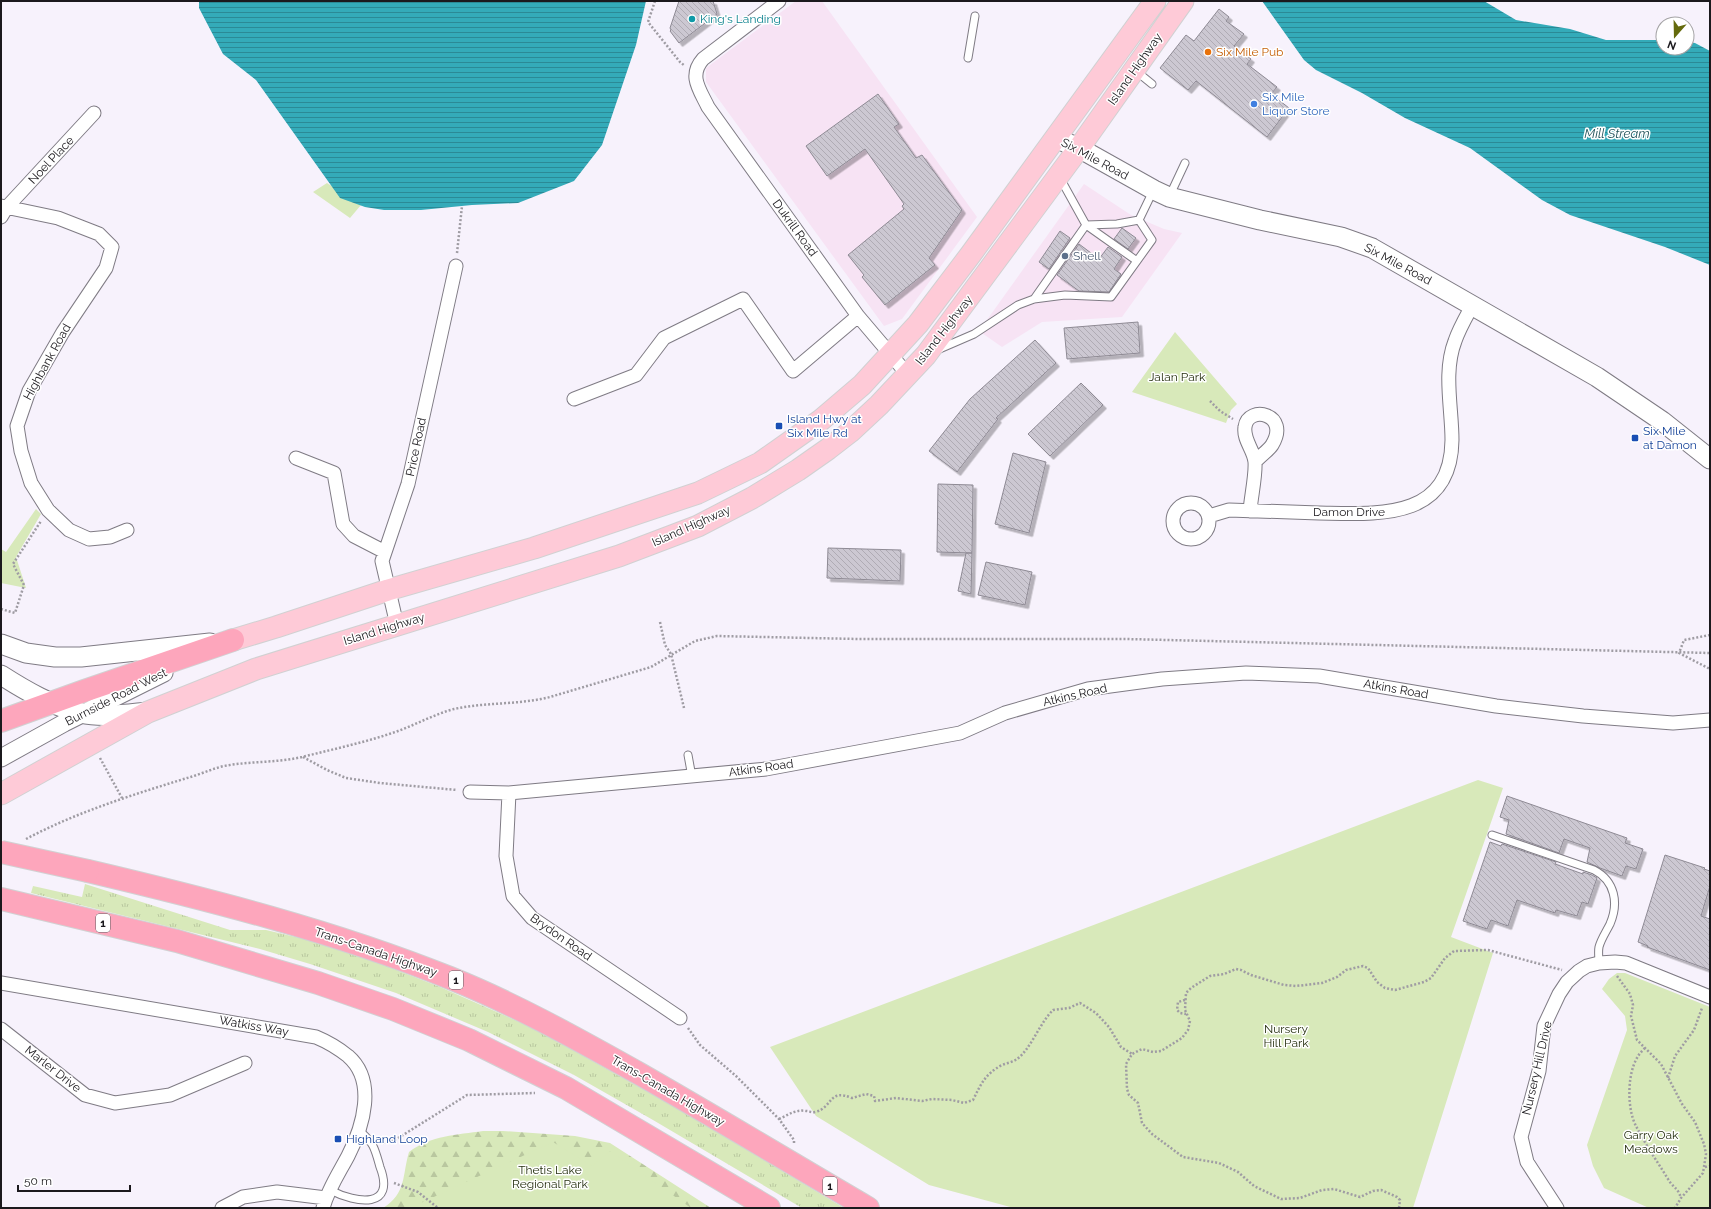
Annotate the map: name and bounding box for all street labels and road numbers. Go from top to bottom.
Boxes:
street label: Island Highway [1105,30,1165,108]
street label: Noel Place [25,133,77,187]
street label: Six Mile Road [1059,135,1131,183]
street label: Dukrill Road [770,197,820,259]
street label: Six Mile Road [1362,240,1434,288]
street label: Island Highway [913,292,976,367]
street label: Highbank Road [20,321,74,403]
street label: Price Road [403,416,429,478]
street label: Island Highway [650,502,733,550]
street label: Damon Drive [1313,505,1385,519]
street label: Island Highway [342,610,427,648]
street label: Burnside Road West [63,665,169,729]
street label: Atkins Road [1363,676,1429,702]
street label: Atkins Road [1042,681,1108,709]
street label: Atkins Road [728,757,794,779]
street label: Brydon Road [528,911,594,963]
road number: 1 [96,914,110,932]
street label: Trans-Canada Highway [313,924,439,980]
road number: 1 [449,971,463,989]
street label: Watkiss Way [218,1013,290,1039]
street label: Nursery Hill Drive [1519,1020,1555,1116]
street label: Marler Drive [22,1043,84,1095]
street label: Trans-Canada Highway [609,1053,728,1129]
road number: 1 [823,1177,837,1195]

